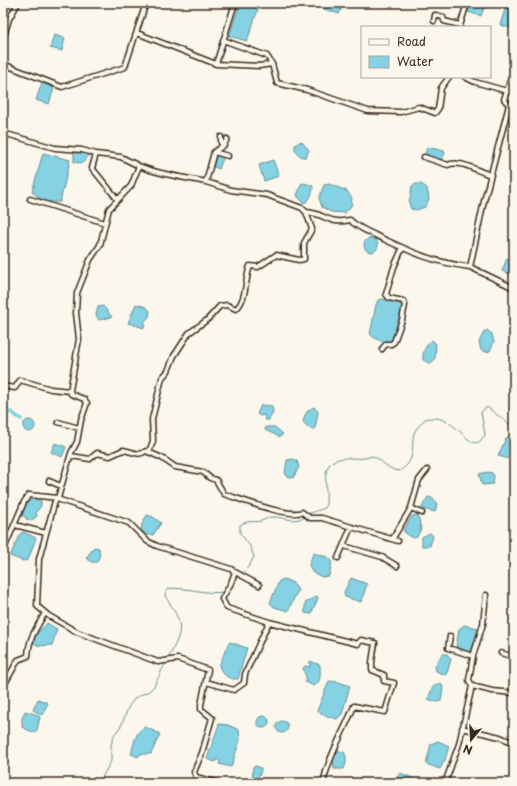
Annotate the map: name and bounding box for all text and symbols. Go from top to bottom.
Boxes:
legend [361,26,491,78]
text: Road [397,32,426,50]
text: Water [397,52,434,70]
north arrow [451,720,491,760]
text: N [460,740,474,759]

